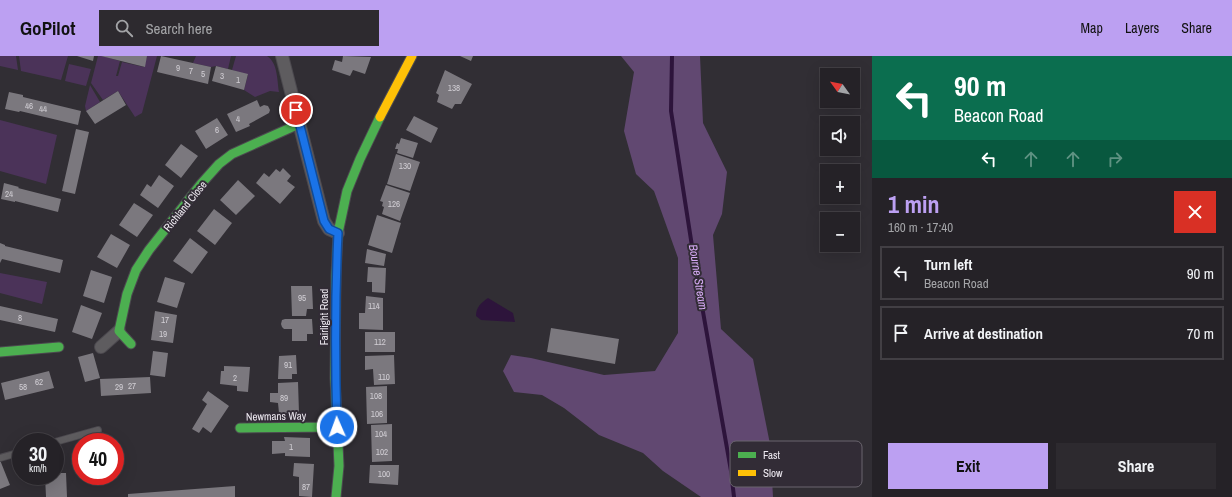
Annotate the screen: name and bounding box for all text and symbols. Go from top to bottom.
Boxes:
search box [99,10,379,46]
text: GoPilot [20,15,75,41]
icon: search [113,17,135,39]
text: Search here [145,18,212,39]
text: Map [1081,19,1103,37]
text: Layers [1125,19,1159,37]
text: Share [1181,19,1212,37]
house number: 9 [176,62,180,74]
house number: 7 [189,65,193,77]
text: 90 m [954,67,1006,105]
house number: 5 [201,68,205,80]
north arrow [820,68,860,108]
map controls [820,68,860,252]
house number: 3 [220,70,224,82]
icon: left [888,72,940,124]
house number: 1 [236,74,240,86]
house number: 138 [448,82,460,94]
pin [279,93,313,127]
icon: arrive [285,99,307,121]
house number: 46 [25,100,33,112]
house number: 44 [39,103,47,115]
text: Beacon Road [954,103,1043,128]
house number: 4 [236,113,240,125]
button: sound [820,116,860,156]
house number: 6 [215,124,219,136]
icon: left [978,148,1000,170]
icon: ahead [1020,148,1042,170]
icon: ahead [1062,148,1084,170]
icon: right [1104,148,1126,170]
house number: 130 [399,160,411,172]
button: + [820,164,860,204]
street label: Richland Close [160,178,210,234]
house number: 24 [5,188,13,200]
text: 1 min [888,188,939,220]
button: close [1174,191,1216,233]
house number: 126 [388,198,400,210]
button: − [820,212,860,252]
text: 160 m · 17:40 [888,219,953,236]
water label: Bourne Stream [685,243,711,311]
text: Turn left [924,254,972,275]
icon: left [890,262,912,284]
text: 90 m [1187,263,1214,284]
text: Beacon Road [924,275,989,292]
street label: Fairlight Road [317,289,331,345]
house number: 95 [298,292,306,304]
house number: 114 [368,300,380,312]
house number: 8 [18,312,22,324]
house number: 17 [161,314,169,326]
icon: arrive [890,322,912,344]
text: Arrive at destination [924,323,1043,344]
text: 70 m [1187,323,1214,344]
house number: 19 [159,328,167,340]
house number: 112 [374,336,386,348]
house number: 91 [284,359,292,371]
house number: 110 [378,371,390,383]
house number: 2 [233,372,237,384]
house number: 62 [35,376,43,388]
house number: 27 [128,380,136,392]
house number: 58 [19,381,27,393]
house number: 29 [115,381,123,393]
house number: 108 [370,390,382,402]
house number: 89 [280,392,288,404]
position arrow [316,406,358,448]
street label: Newmans Way [246,408,307,424]
house number: 106 [371,408,383,420]
house number: 104 [375,428,387,440]
speed limit sign: 40 [72,433,124,485]
text: 30 [29,440,47,467]
house number: 1 [289,441,293,453]
legend [730,441,862,487]
button: Exit [888,443,1048,489]
button: Share [1056,443,1216,489]
house number: 102 [376,446,388,458]
text: Fast [763,448,781,462]
text: km/h [29,462,47,475]
text: Slow [763,466,783,480]
house number: 100 [378,468,390,480]
house number: 87 [302,481,310,493]

